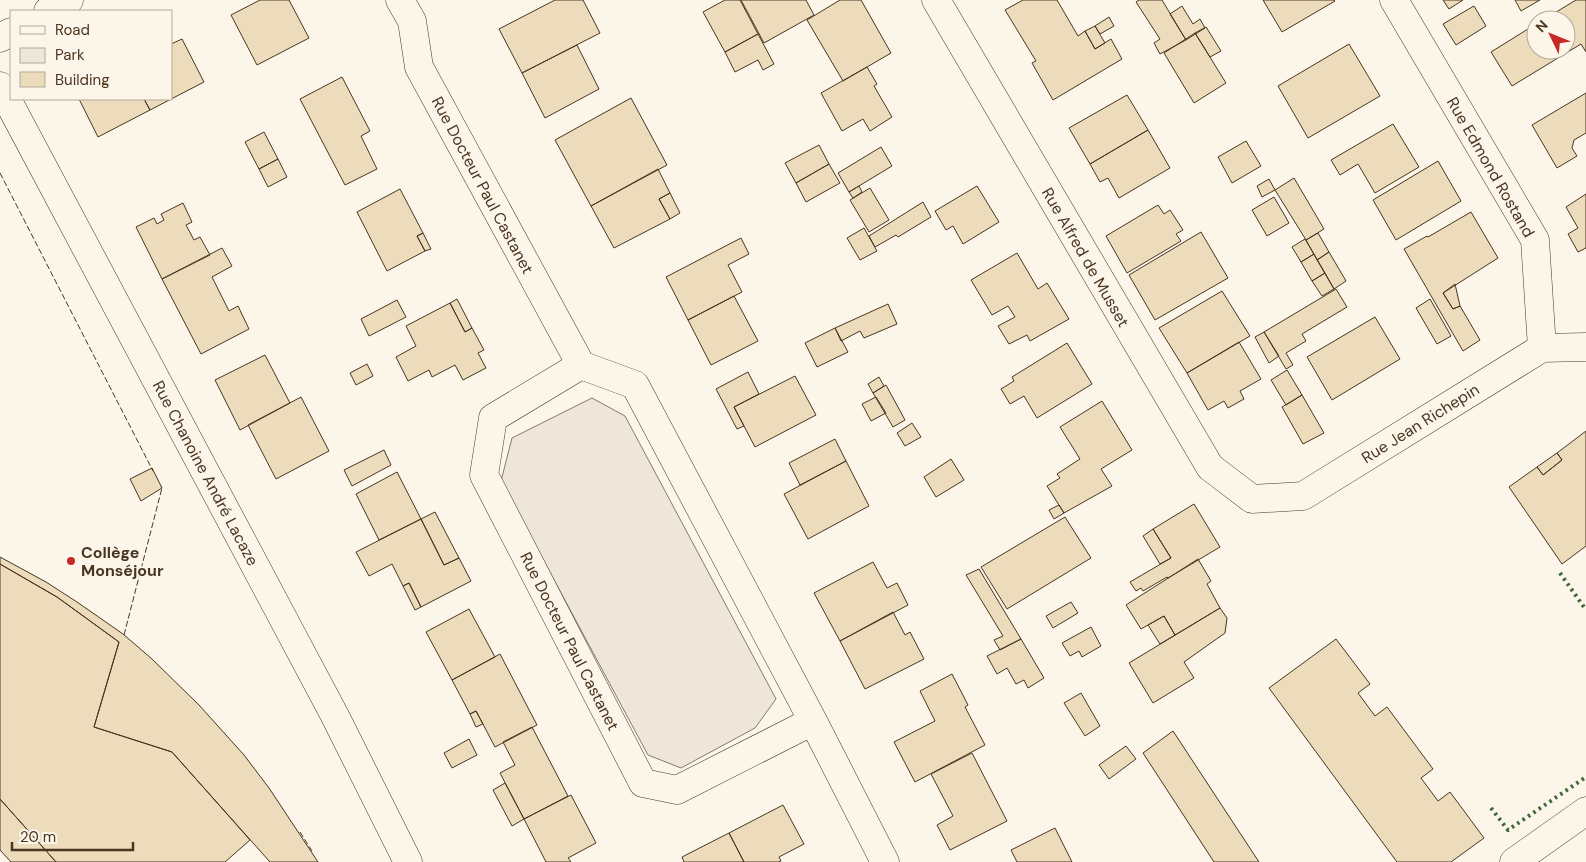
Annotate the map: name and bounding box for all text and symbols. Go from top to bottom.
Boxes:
legend [10,10,172,100]
north arrow [1526,10,1576,60]
text: N [1531,16,1552,36]
text: Road [55,20,90,40]
text: Park [55,45,85,65]
text: Building [55,70,110,90]
street label: Rue Docteur Paul Castanet [427,93,538,277]
street label: Rue Edmond Rostand [1442,93,1539,241]
street label: Rue Alfred de Musset [1037,184,1134,331]
street label: Rue Chanoine André Lacaze [148,377,263,569]
street label: Rue Jean Richepin [1357,379,1483,468]
place label: Collège Monséjour [81,542,164,581]
street label: Rue Docteur Paul Castanet [515,548,624,734]
marker: Collège Monséjour [65,555,77,567]
scale bar [12,820,134,852]
text: 20 m [20,827,56,847]

